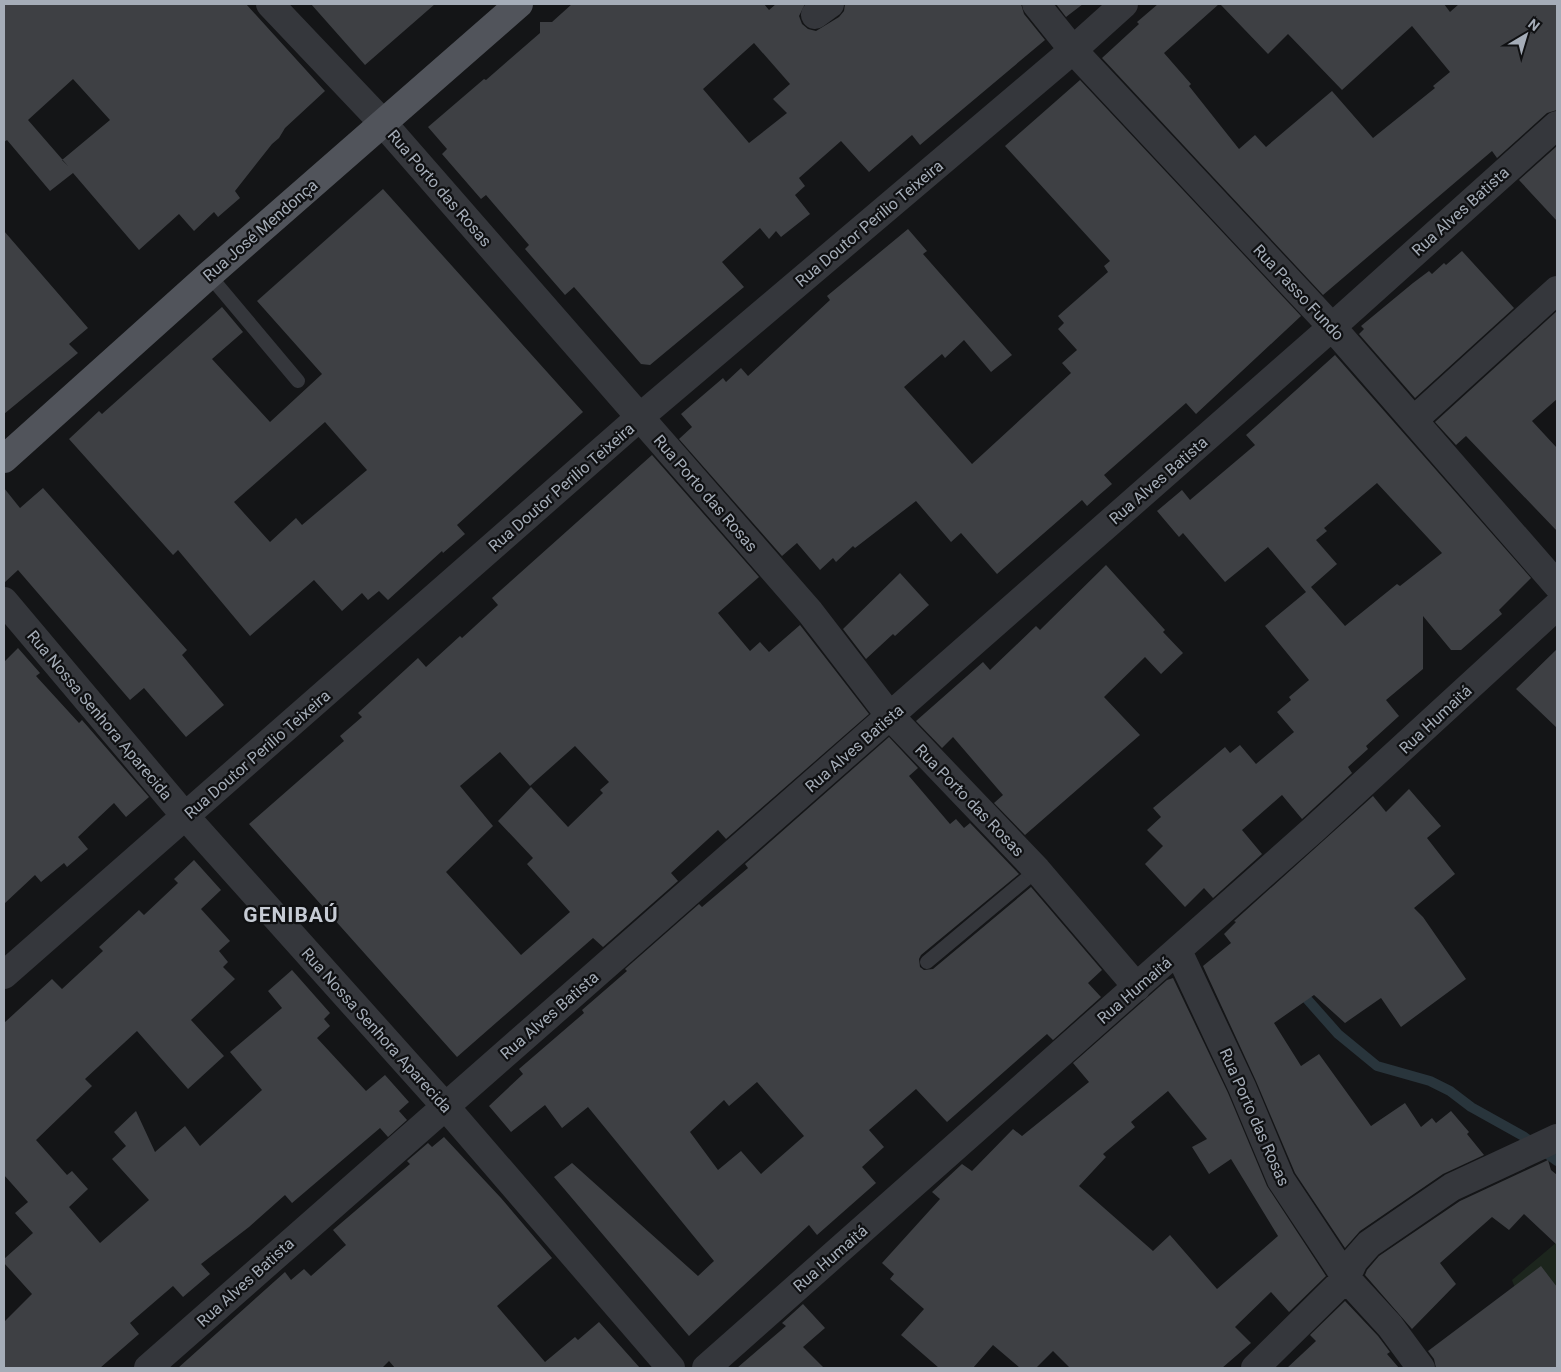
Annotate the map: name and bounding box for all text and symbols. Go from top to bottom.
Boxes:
north arrow [1501,10,1551,60]
text: N [1525,15,1543,34]
street label: Rua Porto das Rosas [384,126,496,251]
street label: Rua Doutor Perilio Teixeira [792,156,947,291]
street label: Rua Alves Batista [1408,163,1513,260]
street label: Rua José Mendonça [199,176,321,285]
street label: Rua Passo Fundo [1249,240,1348,344]
street label: Rua Doutor Perilio Teixeira [485,419,638,556]
street label: Rua Porto das Rosas [650,431,762,556]
street label: Rua Alves Batista [1105,433,1211,528]
street label: Rua Nossa Senhora Aparecida [23,627,176,804]
street label: Rua Humaitá [1395,681,1476,758]
street label: Rua Doutor Perilio Teixeira [181,686,334,823]
street label: Rua Alves Batista [801,701,907,796]
street label: Rua Porto das Rosas [911,740,1028,860]
district label: GENIBAÚ [243,903,339,927]
street label: Rua Nossa Senhora Aparecida [297,944,456,1117]
street label: Rua Humaitá [1093,953,1175,1028]
street label: Rua Alves Batista [496,968,602,1063]
street label: Rua Porto das Rosas [1216,1045,1293,1189]
street label: Rua Humaitá [789,1221,871,1296]
street label: Rua Alves Batista [193,1234,298,1331]

